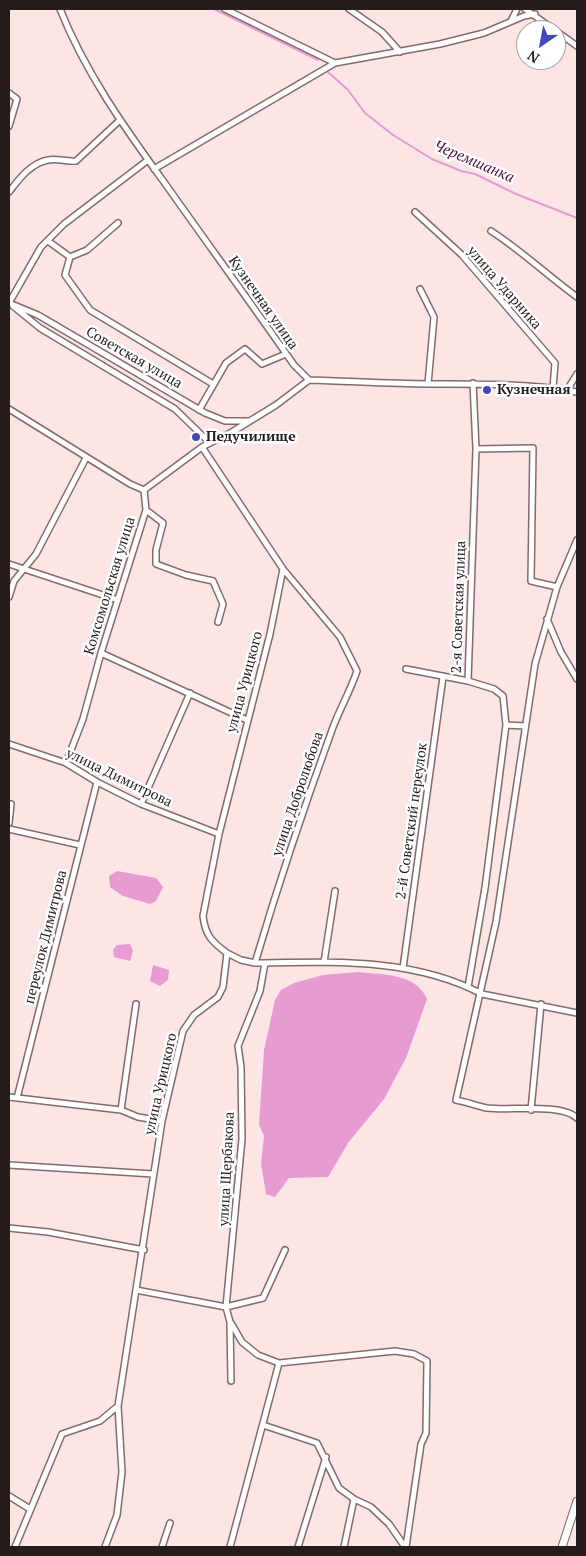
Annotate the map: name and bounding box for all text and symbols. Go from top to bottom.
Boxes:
north arrow [516,20,566,70]
text: N [523,46,543,68]
water label: Черемшанка [431,137,517,187]
street label: улица Ударника [463,243,545,333]
street label: Кузнечная улица [225,253,301,353]
street label: Советская улица [83,324,185,392]
place label: Кузнечная [497,382,571,398]
marker: Кузнечная [481,384,493,396]
place label: Педучилище [206,429,296,445]
marker: Педучилище [190,431,202,443]
street label: Комсомольская улица [81,515,139,657]
street label: 2-я Советская улица [448,540,470,674]
street label: улица Урицкого [223,629,267,735]
street label: улица Добролюбова [269,730,327,858]
street label: 2-й Советский переулок [393,742,431,900]
street label: улица Димитрова [63,745,175,811]
street label: переулок Димитрова [21,868,71,1006]
street label: улица Урицкого [141,1031,181,1137]
street label: улица Щербакова [216,1111,238,1227]

